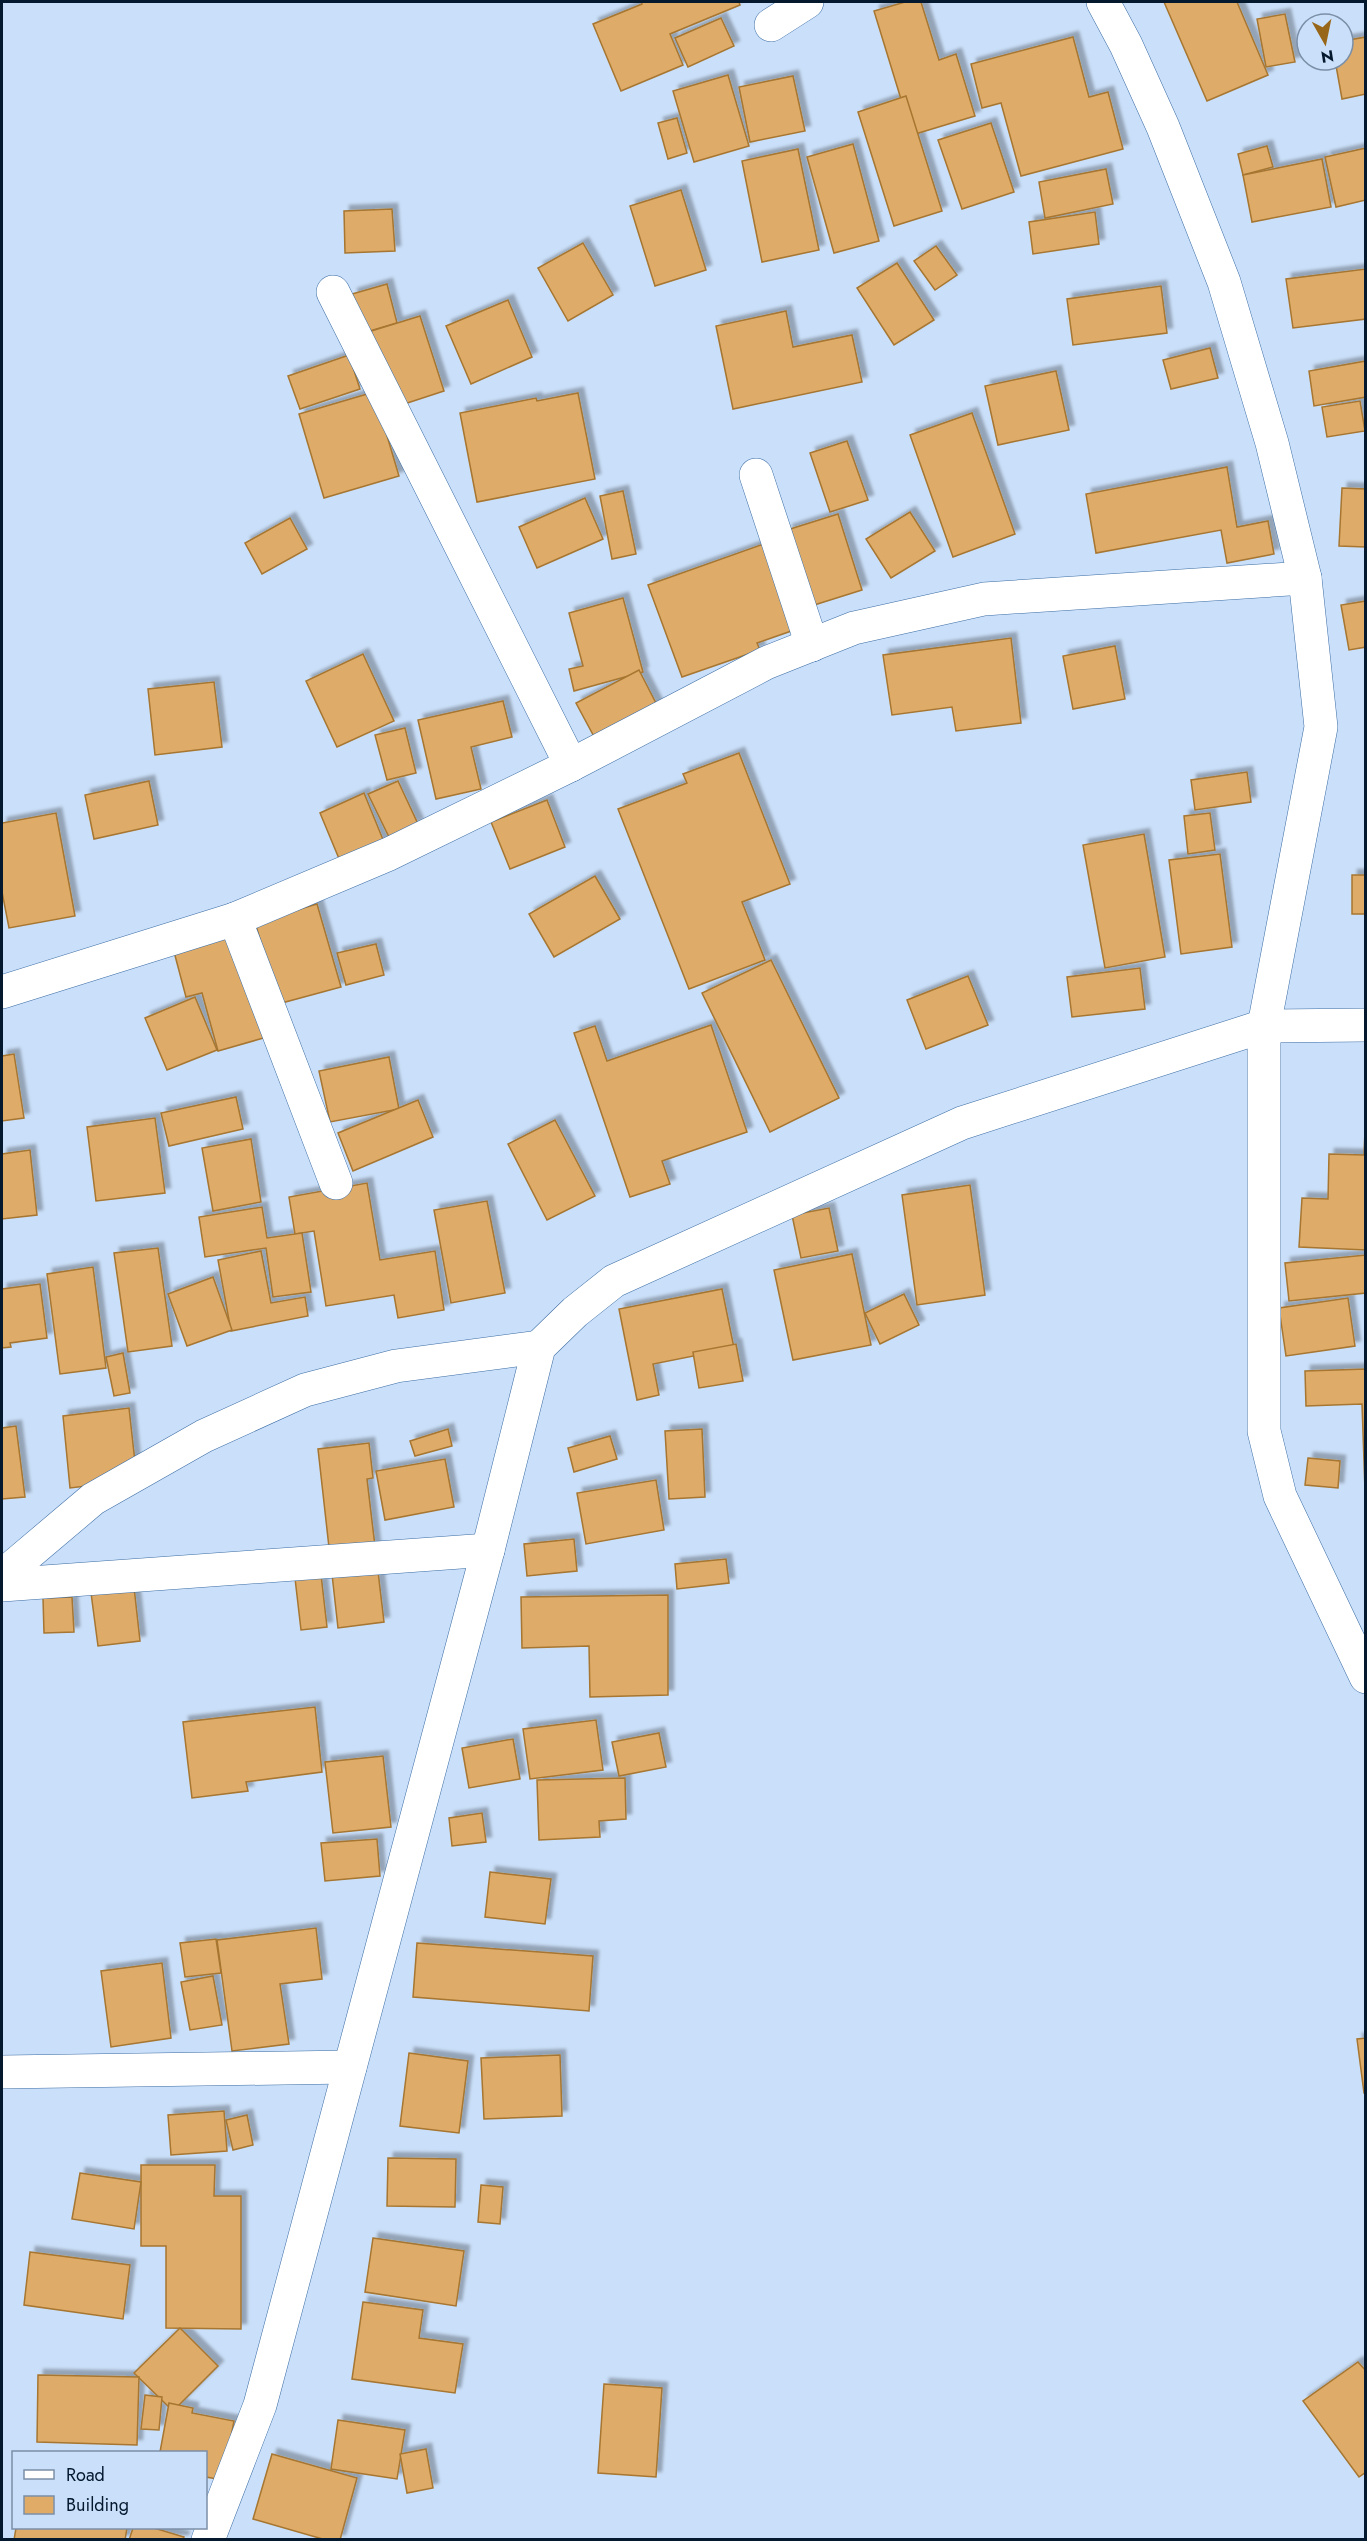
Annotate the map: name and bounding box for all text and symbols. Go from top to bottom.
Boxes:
north arrow [1295,12,1355,72]
text: N [1319,44,1335,69]
legend [12,2451,207,2529]
text: Road [66,2462,105,2488]
text: Building [66,2492,129,2518]

